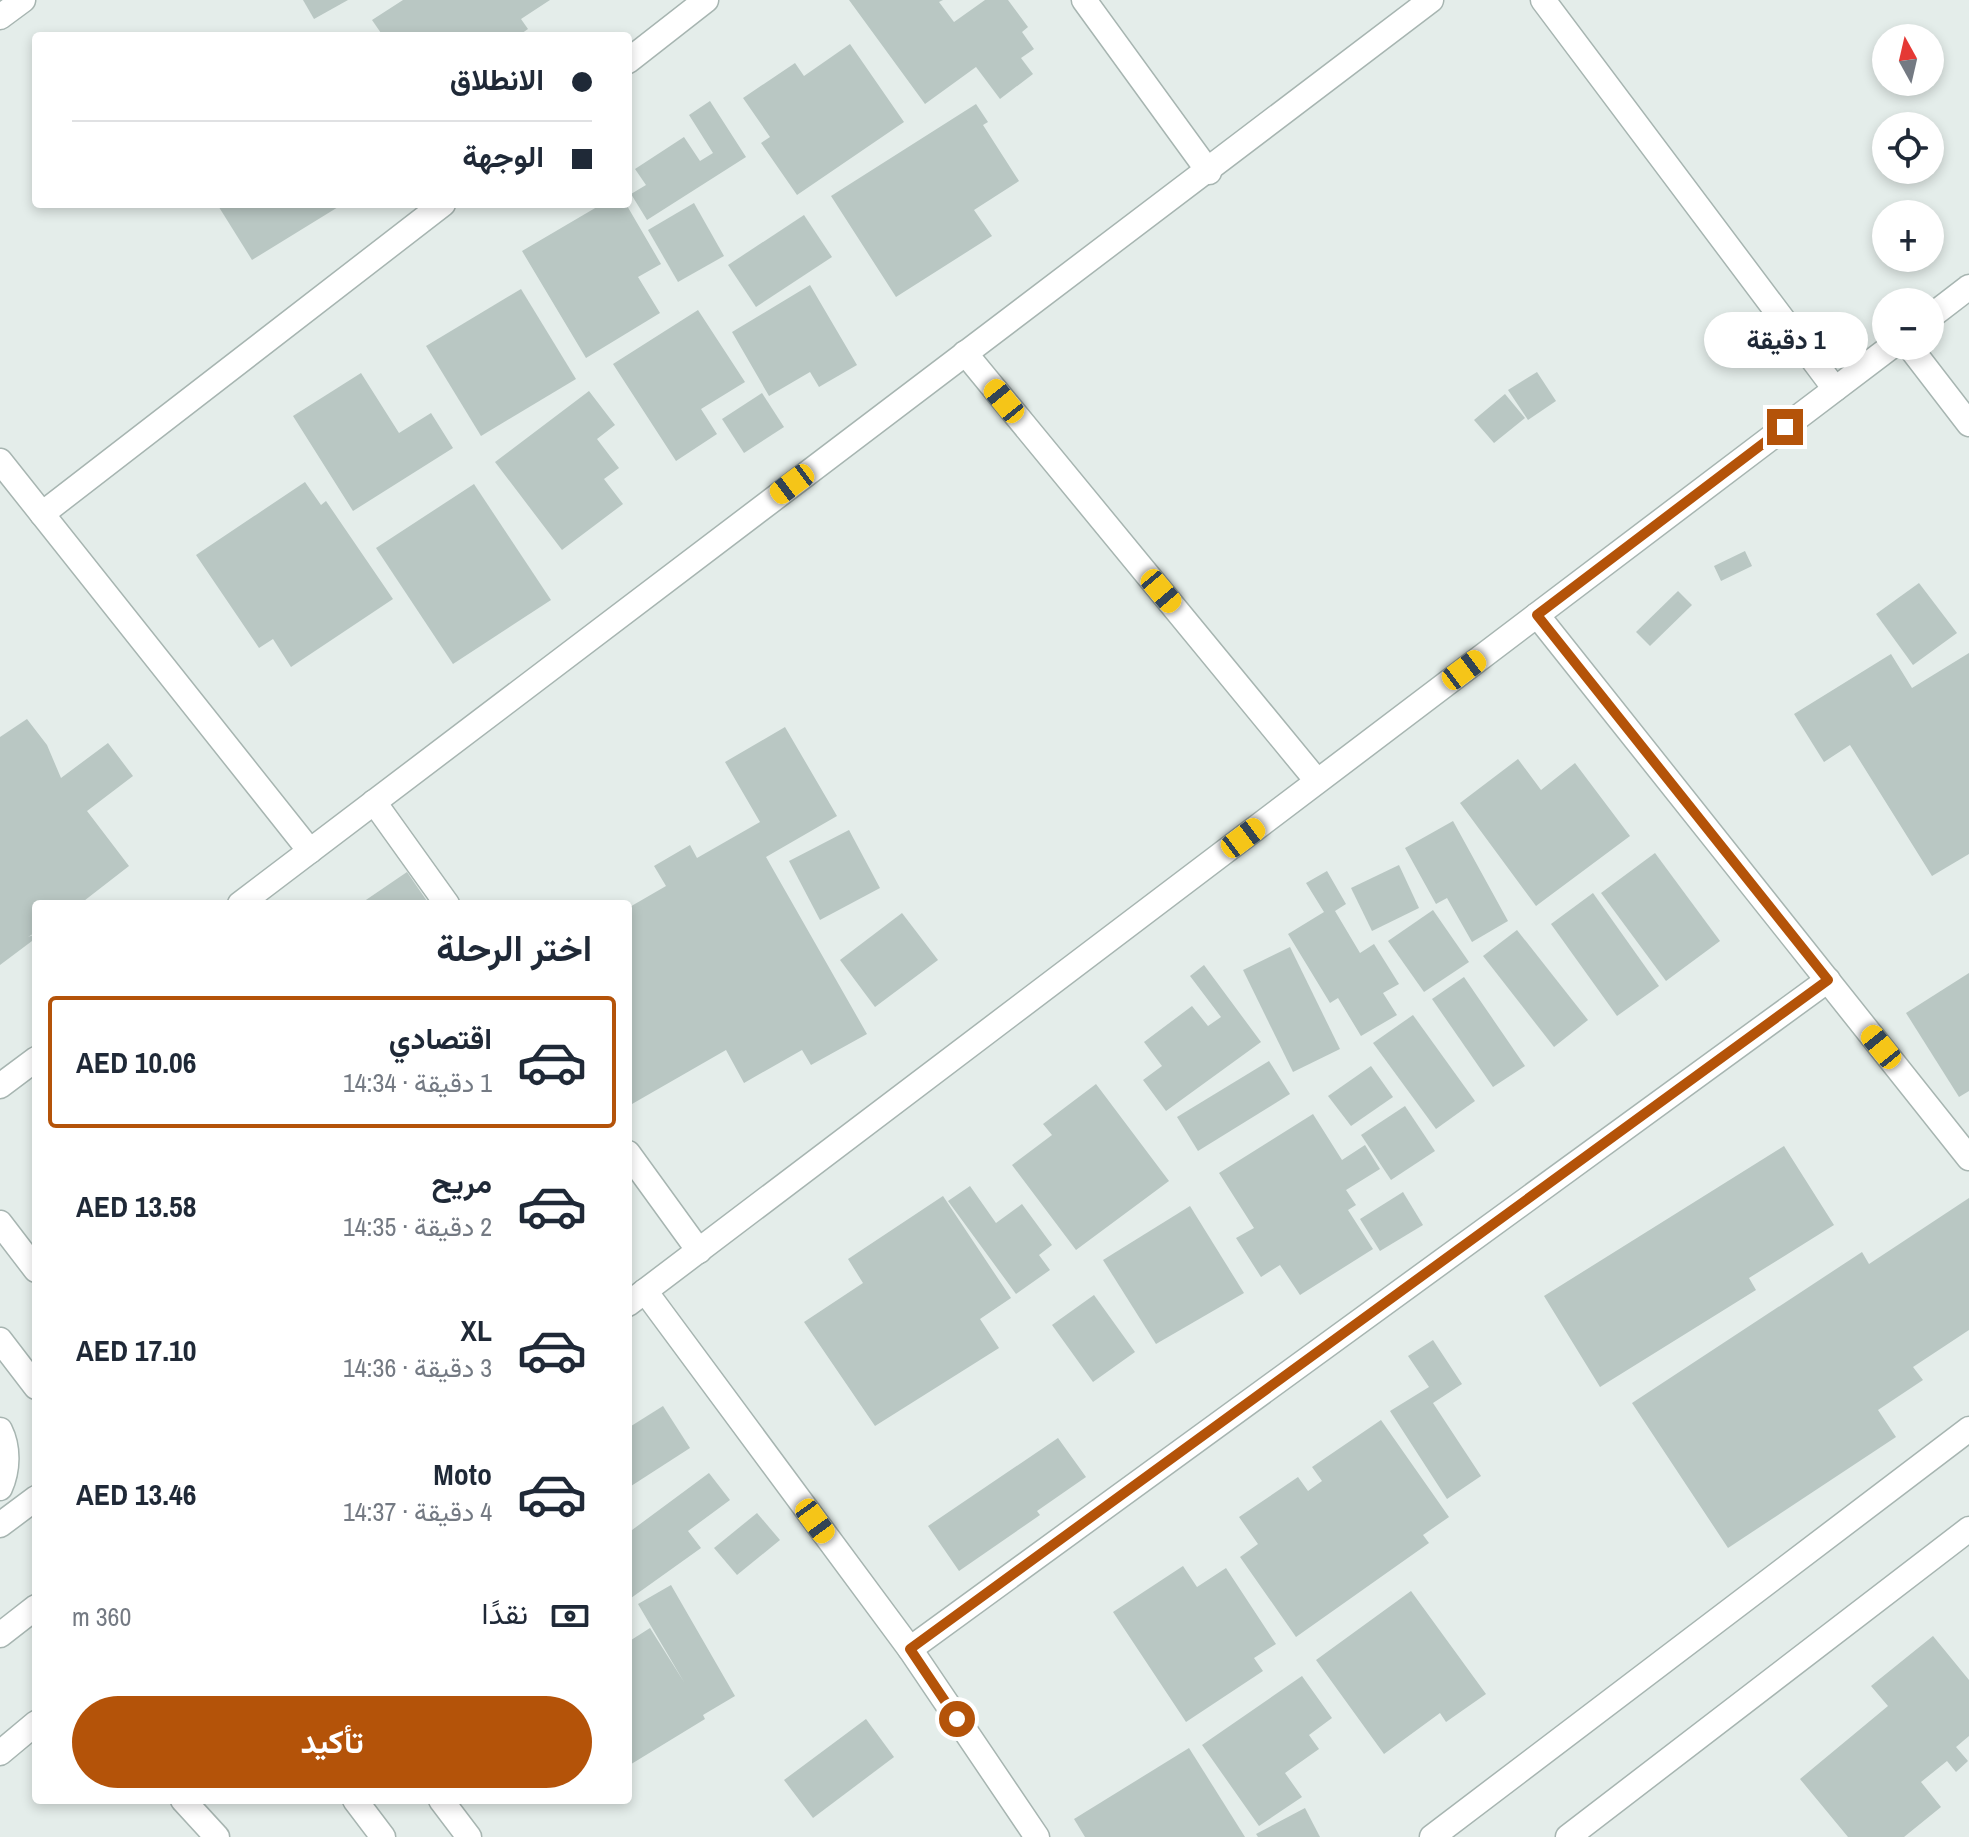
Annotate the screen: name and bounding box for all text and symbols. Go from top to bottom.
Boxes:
north arrow [1872,24,1944,96]
map controls [1872,24,1944,360]
text: الانطلاق [450,59,544,99]
button: locate [1872,112,1944,184]
text: الوجهة [462,136,544,176]
button: + [1872,200,1944,272]
button: − [1872,288,1944,360]
callout: 1 دقيقة [1703,311,1867,367]
text: 1 دقيقة [1746,322,1826,357]
car [980,375,1028,427]
route end [1767,409,1803,445]
car [766,460,818,508]
car [1136,565,1186,617]
car [1438,646,1490,694]
car [1217,814,1269,862]
text: اختر الرحلة [436,924,592,972]
text: اقتصادي [389,1018,492,1058]
car [1857,1021,1905,1073]
icon: car [516,1026,588,1098]
text: AED 10.06 [76,1042,196,1082]
text: 1 دقيقة · 14:34 [343,1065,492,1100]
text: مريح [432,1162,492,1202]
icon: car [516,1170,588,1242]
text: AED 13.58 [76,1186,196,1226]
text: 2 دقيقة · 14:35 [343,1209,492,1244]
text: XL [461,1310,492,1350]
icon: car [516,1314,588,1386]
text: AED 17.10 [76,1330,196,1370]
text: 3 دقيقة · 14:36 [343,1350,492,1385]
text: Moto [433,1454,492,1494]
icon: car [516,1458,588,1530]
text: AED 13.46 [76,1474,196,1514]
text: 4 دقيقة · 14:37 [343,1494,492,1529]
car [791,1495,839,1547]
text: نقدًا [482,1593,528,1633]
icon: cash [548,1594,592,1638]
text: 360 m [72,1599,131,1634]
button: تأكيد [72,1696,592,1788]
route start [939,1701,975,1737]

